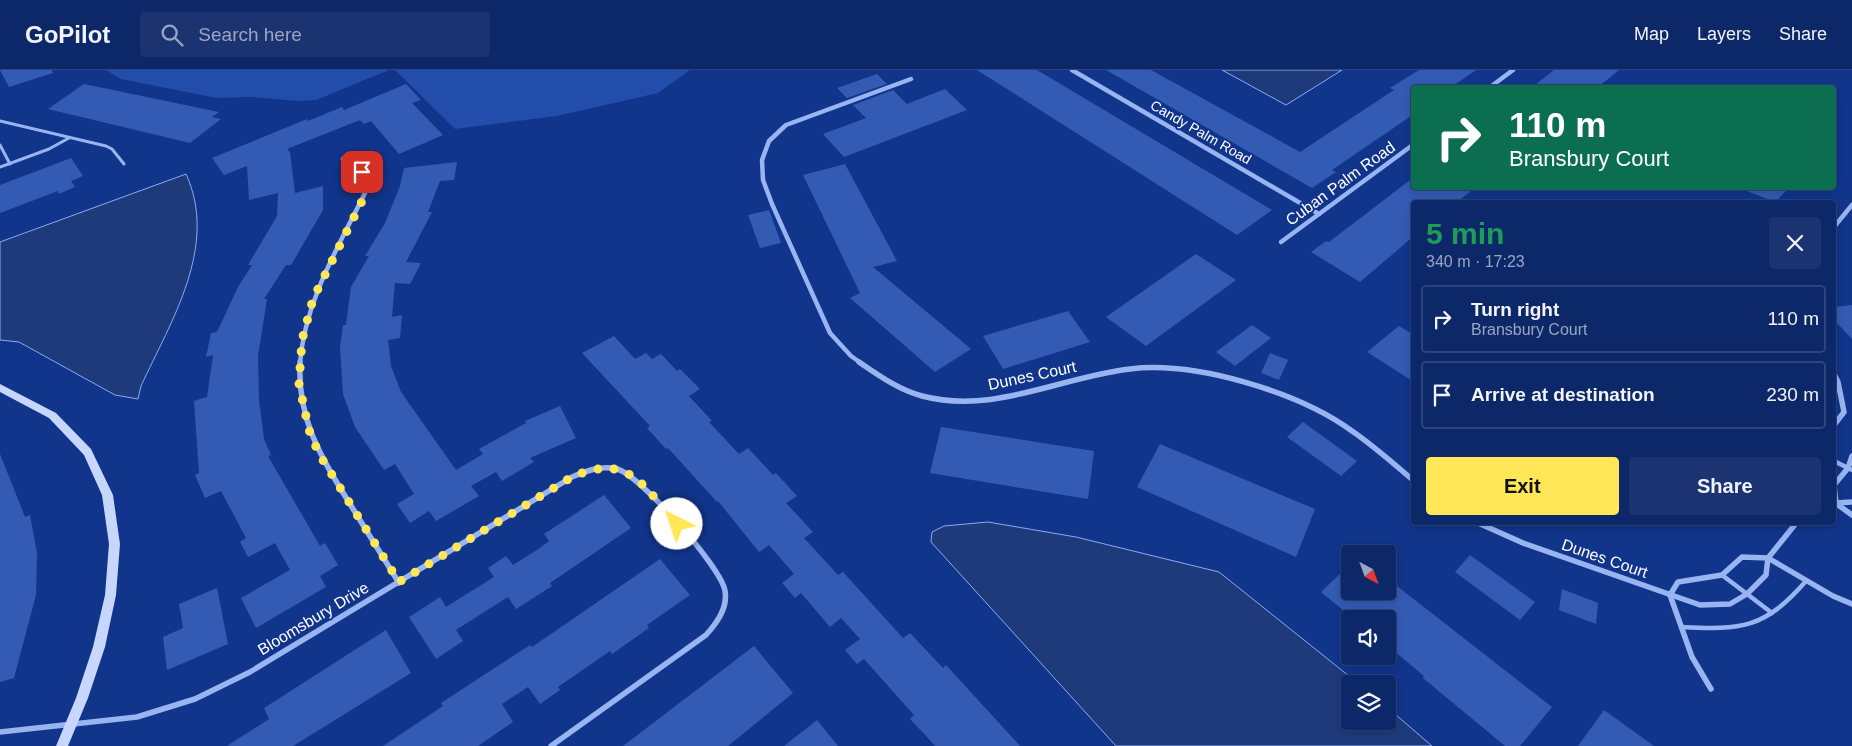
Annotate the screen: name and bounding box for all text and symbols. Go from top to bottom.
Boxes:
search box [140,12,490,57]
text: GoPilot [25,21,110,48]
icon: search [158,21,186,49]
text: Search here [198,24,302,45]
text: Map [1634,24,1669,44]
text: Layers [1697,24,1751,44]
text: Share [1779,24,1827,44]
street label: Candy Palm Road [1148,97,1254,167]
icon: right [1426,105,1491,170]
text: 110 m [1509,105,1606,144]
street label: Cuban Palm Road [1282,138,1398,229]
text: Bransbury Court [1509,146,1669,171]
pin [341,151,383,193]
icon: arrive [348,158,376,186]
text: 5 min [1426,217,1504,250]
button: close [1769,217,1821,269]
text: 340 m · 17:23 [1426,253,1525,270]
text: Turn right [1471,299,1559,320]
icon: right [1428,305,1456,333]
text: 110 m [1768,308,1819,329]
text: Bransbury Court [1471,321,1588,338]
street label: Dunes Court [986,358,1078,393]
icon: arrive [1428,381,1456,409]
text: Arrive at destination [1471,384,1655,405]
text: 230 m [1766,384,1819,405]
button: Exit [1426,457,1619,515]
button: Share [1629,457,1821,515]
position arrow [650,497,702,549]
street label: Dunes Court [1560,536,1651,581]
north arrow [1341,545,1396,600]
map controls [1341,545,1396,730]
street label: Bloomsbury Drive [255,579,372,658]
button: sound [1341,610,1396,665]
button: layers [1341,675,1396,730]

